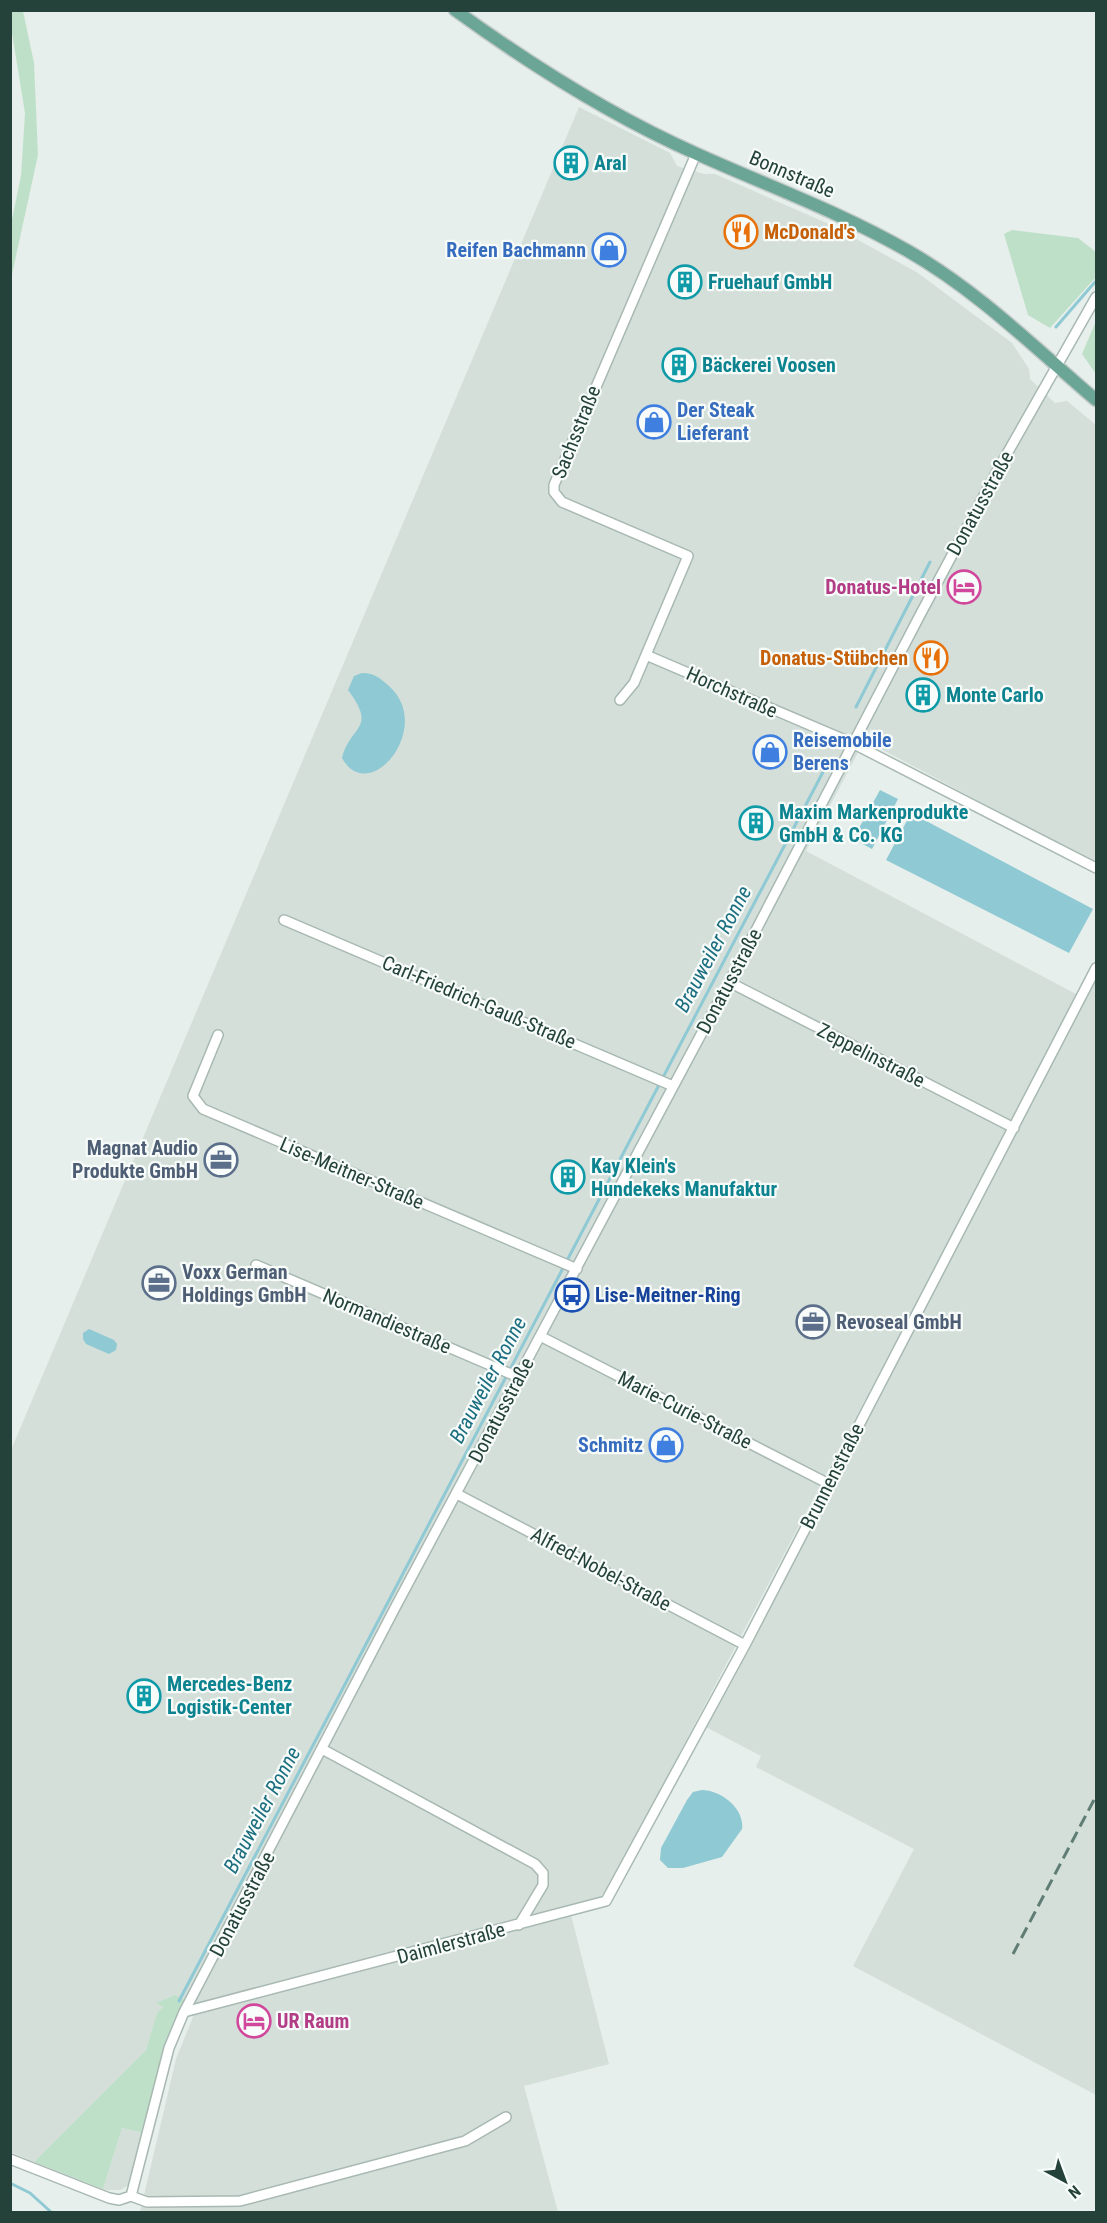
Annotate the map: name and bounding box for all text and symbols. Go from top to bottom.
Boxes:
building icon: Aral [553,145,589,181]
street label: Bonnstraße [746,145,838,203]
place label: Aral [594,151,627,175]
restaurant icon: McDonald's [723,214,759,250]
place label: McDonald's [764,220,855,244]
shop icon: Reifen Bachmann [591,232,627,268]
place label: Reifen Bachmann [446,238,586,262]
building icon: Fruehauf GmbH [667,264,703,300]
place label: Fruehauf GmbH [708,270,832,294]
building icon: Bäckerei Voosen [661,347,697,383]
place label: Bäckerei Voosen [702,353,836,377]
street label: Sachsstraße [546,382,606,482]
place label: Der Steak Lieferant [677,398,755,445]
shop icon: Der Steak Lieferant [636,404,672,440]
street label: Donatusstraße [941,447,1019,559]
hotel icon: Donatus-Hotel [946,569,982,605]
place label: Donatus-Hotel [825,575,941,599]
restaurant icon: Donatus-Stübchen [913,640,949,676]
place label: Donatus-Stübchen [760,646,908,670]
street label: Horchstraße [683,661,781,723]
building icon: Monte Carlo [905,677,941,713]
place label: Monte Carlo [946,683,1044,707]
place label: Reisemobile Berens [793,728,892,775]
shop icon: Reisemobile Berens [752,734,788,770]
place label: Maxim Markenprodukte GmbH & Co. KG [779,800,968,847]
building icon: Maxim Markenprodukte GmbH & Co. KG [738,805,774,841]
water label: Brauweiler Ronne [670,882,756,1016]
street label: Donatusstraße [691,924,767,1038]
street label: Carl-Friedrich-Gauß-Straße [378,950,580,1054]
street label: Zeppelinstraße [813,1018,929,1092]
street label: Lise-Meitner-Straße [276,1132,428,1214]
place label: Magnat Audio Produkte GmbH [72,1136,198,1183]
office icon: Magnat Audio Produkte GmbH [203,1142,239,1178]
place label: Kay Klein's Hundekeks Manufaktur [591,1154,777,1201]
building icon: Kay Klein's Hundekeks Manufaktur [550,1159,586,1195]
place label: Voxx German Holdings GmbH [182,1260,307,1307]
office icon: Voxx German Holdings GmbH [141,1265,177,1301]
bus stop icon: Lise-Meitner-Ring [554,1277,590,1313]
street label: Normandiestraße [319,1283,455,1359]
place label: Lise-Meitner-Ring [595,1283,741,1307]
office icon: Revoseal GmbH [795,1304,831,1340]
place label: Revoseal GmbH [836,1310,962,1334]
water label: Brauweiler Ronne [445,1313,531,1447]
street label: Donatusstraße [463,1353,539,1467]
street label: Marie-Curie-Straße [614,1366,756,1454]
street label: Brunnenstraße [795,1419,869,1533]
shop icon: Schmitz [648,1427,684,1463]
place label: Schmitz [578,1433,643,1457]
street label: Alfred-Nobel-Straße [527,1522,675,1616]
place label: Mercedes-Benz Logistik-Center [167,1672,292,1719]
building icon: Mercedes-Benz Logistik-Center [126,1678,162,1714]
water label: Brauweiler Ronne [219,1743,305,1877]
street label: Donatusstraße [204,1847,280,1961]
street label: Daimlerstraße [394,1917,508,1969]
hotel icon: UR Raum [236,2003,272,2039]
place label: UR Raum [277,2009,349,2033]
north arrow [1035,2151,1095,2211]
text: N [1065,2182,1084,2202]

